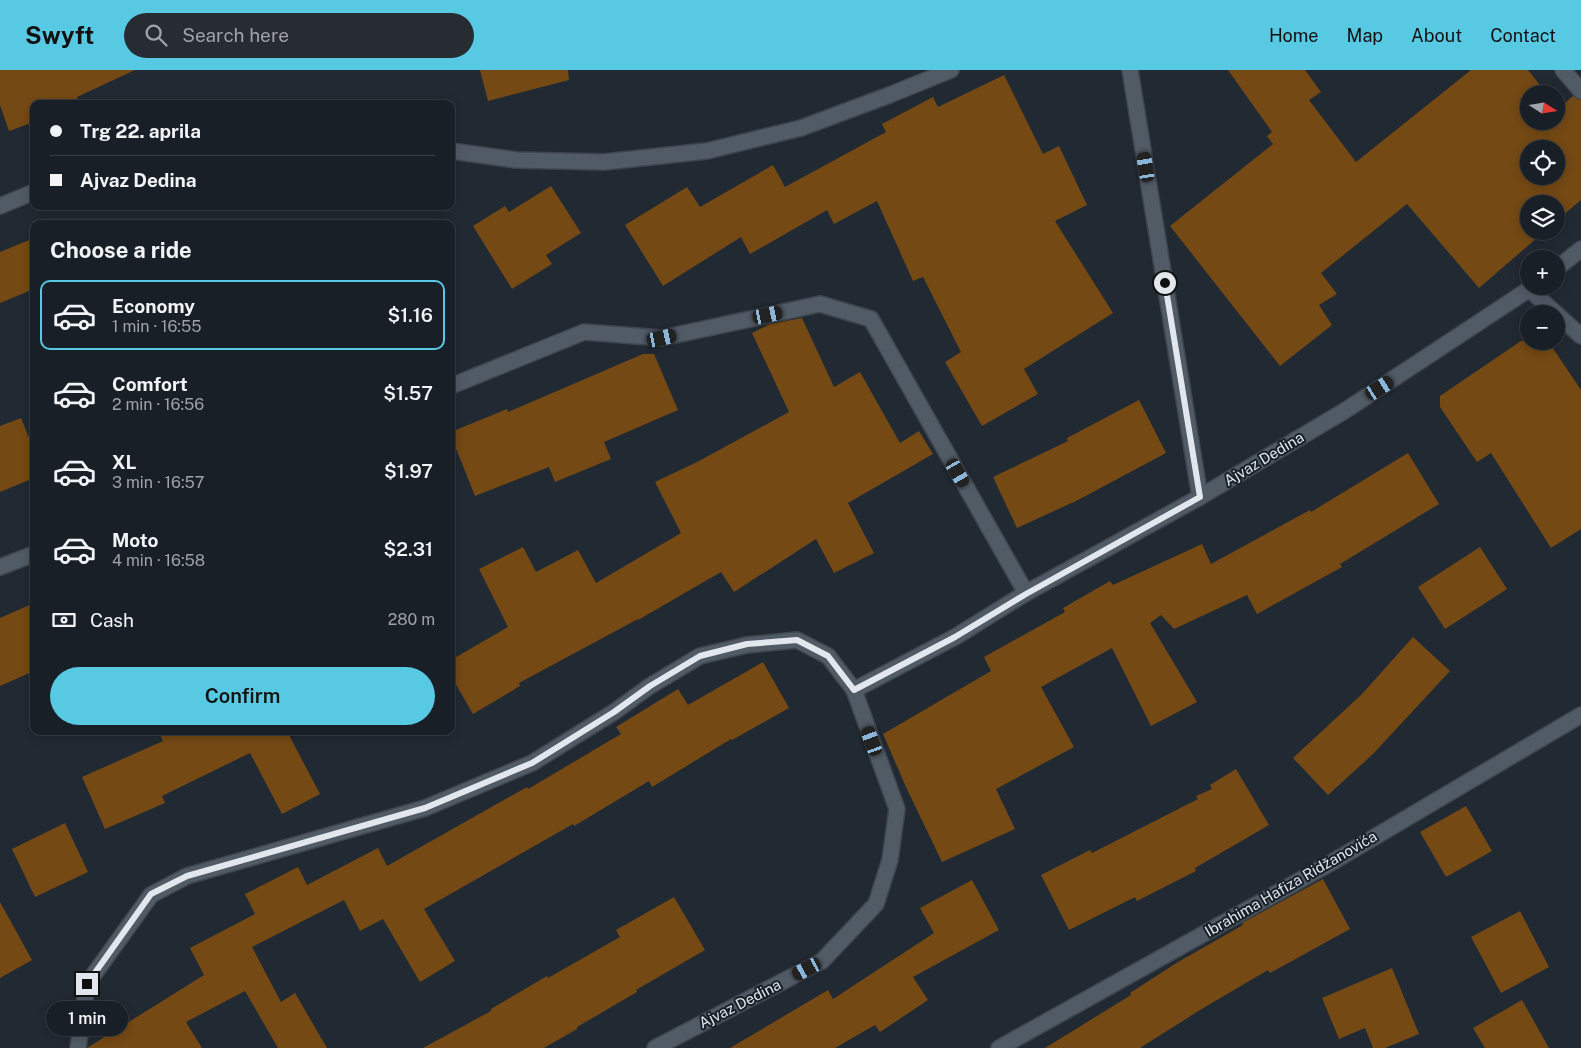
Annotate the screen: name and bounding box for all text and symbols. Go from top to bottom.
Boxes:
search box [124,13,474,58]
text: Swyft [25,21,94,49]
icon: search [142,21,170,49]
text: Search here [182,24,289,46]
text: Home [1269,25,1319,46]
text: Map [1347,25,1383,46]
text: About [1411,25,1462,46]
text: Contact [1490,25,1556,46]
north arrow [1520,85,1565,130]
map controls [1520,85,1565,350]
text: Trg 22. aprila [80,120,201,142]
button: locate [1520,140,1565,185]
car [1136,151,1155,183]
text: Ajvaz Dedina [80,169,197,191]
button: layers [1520,195,1565,240]
text: Choose a ride [50,237,192,263]
button: + [1520,250,1565,295]
route start [1154,272,1176,294]
icon: car [52,293,97,338]
text: Economy [112,295,195,317]
text: $1.16 [387,304,433,326]
car [751,305,784,325]
button: − [1520,305,1565,350]
text: 1 min · 16:55 [112,317,201,336]
car [645,328,678,348]
icon: car [52,371,97,416]
text: Comfort [112,373,188,395]
car [1363,374,1396,402]
text: $1.57 [383,382,433,404]
text: 2 min · 16:56 [112,395,204,414]
street label: Ajvaz Dedina [1221,428,1307,489]
icon: car [52,449,97,494]
text: XL [112,451,137,473]
car [944,456,971,490]
text: $1.97 [384,460,433,482]
text: 3 min · 16:57 [112,473,204,492]
icon: car [52,527,97,572]
text: Moto [112,529,158,551]
text: $2.31 [384,538,433,560]
text: 4 min · 16:58 [112,551,205,570]
icon: cash [50,606,78,634]
text: Cash [90,609,134,631]
text: 280 m [388,610,435,629]
button: Confirm [50,667,435,725]
car [859,724,884,758]
street label: Ibrahima Hafiza Ridžanovića [1202,827,1380,940]
car [790,955,823,983]
route end [76,973,98,995]
street label: Ajvaz Dedina [696,976,784,1032]
callout: 1 min [46,1002,128,1036]
text: 1 min [68,1009,106,1028]

